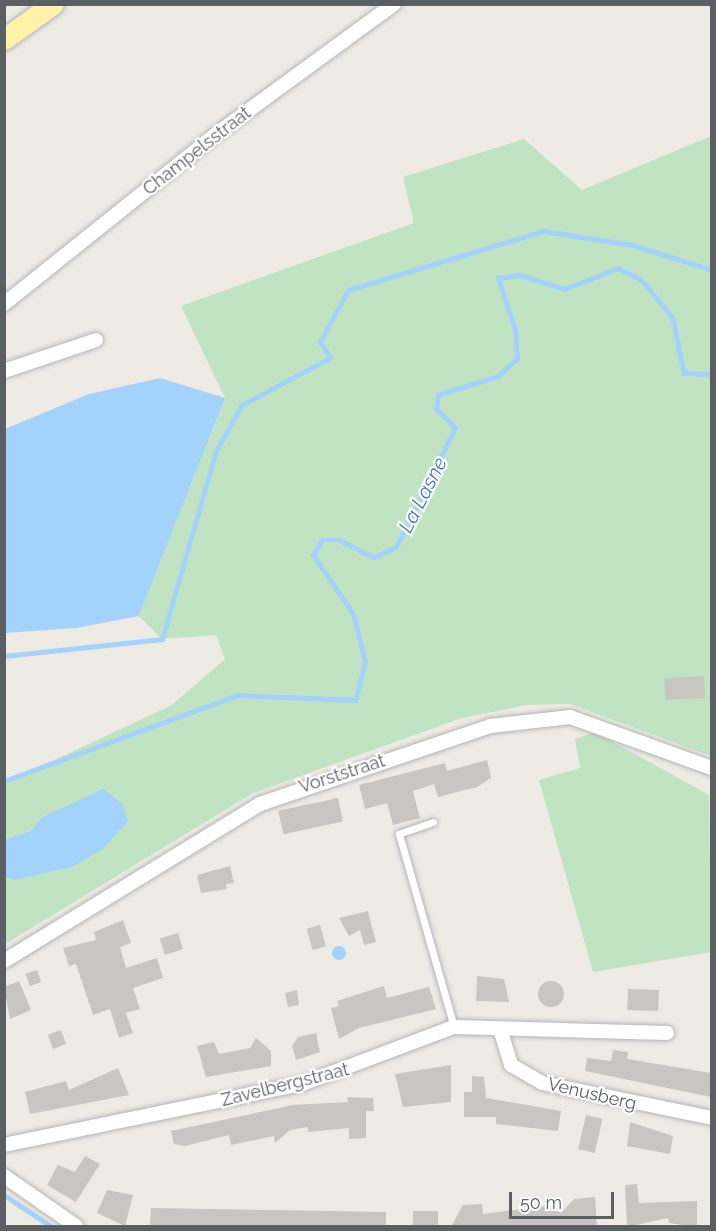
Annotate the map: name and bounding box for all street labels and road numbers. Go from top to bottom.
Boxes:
street label: Champelsstraat [139,102,255,200]
street label: Vorststraat [296,750,388,798]
street label: Zavelbergstraat [219,1059,351,1111]
street label: Venusberg [546,1073,638,1115]

